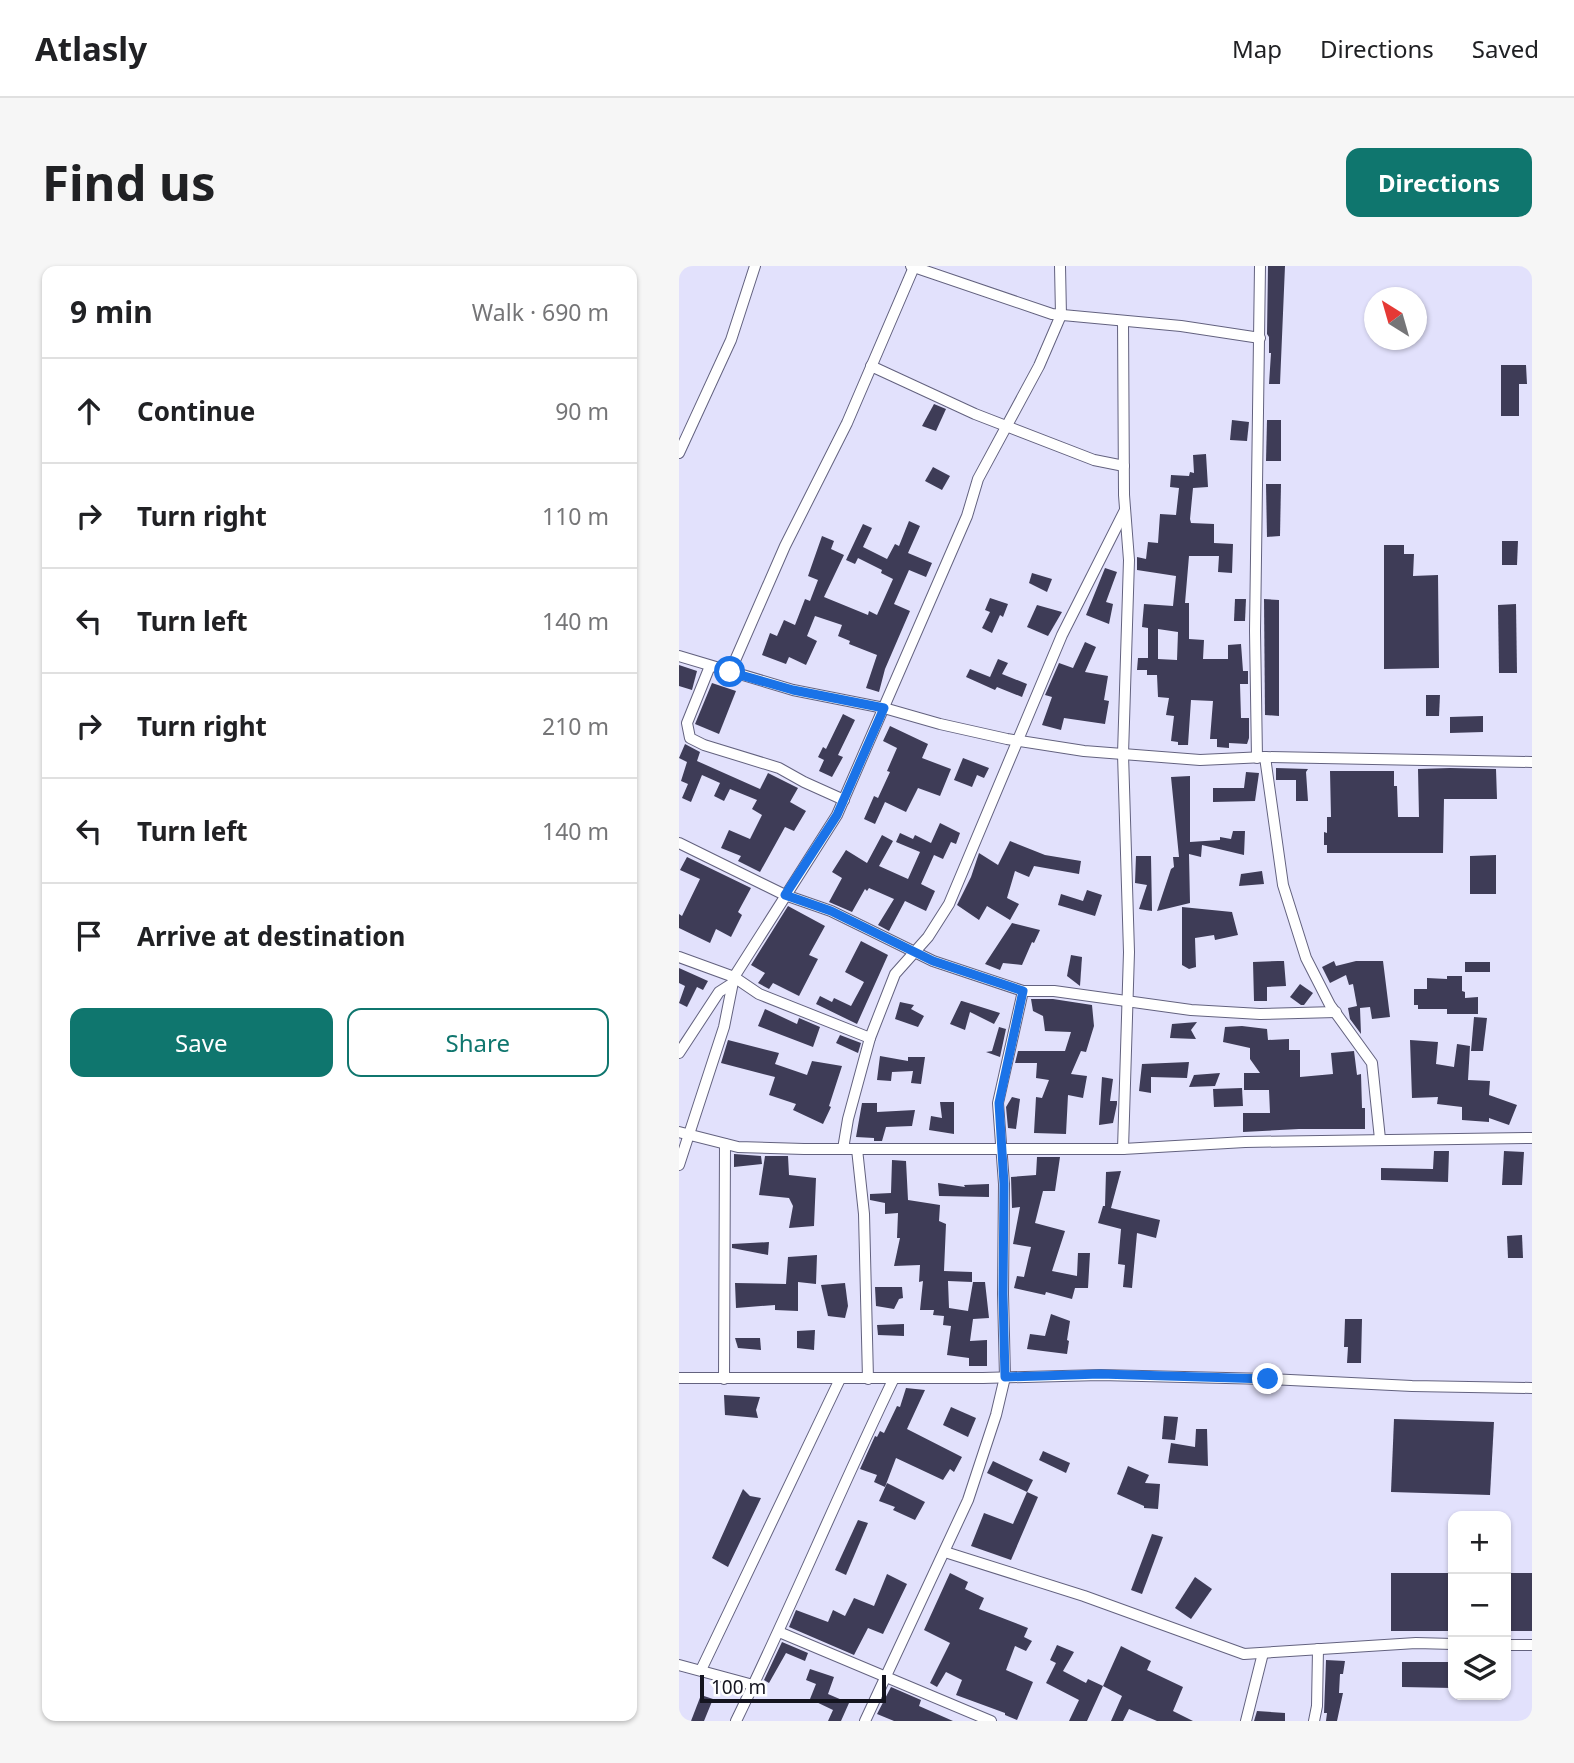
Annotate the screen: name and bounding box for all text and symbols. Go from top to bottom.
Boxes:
text: Atlasly [35,26,147,71]
text: Map [1232,32,1282,65]
text: Directions [1320,32,1434,65]
text: Saved [1472,32,1539,65]
button: Directions [1346,148,1532,217]
text: Find us [42,149,216,215]
north arrow [1364,287,1427,350]
text: 9 min [70,291,153,332]
text: Walk · 690 m [472,296,609,328]
icon: ahead [70,392,108,430]
text: Continue [137,393,255,429]
text: 90 m [555,395,609,427]
icon: right [70,497,108,535]
text: Turn right [137,498,267,534]
text: 110 m [542,500,609,532]
icon: left [70,602,108,640]
text: Turn left [137,603,248,639]
text: 140 m [542,605,609,637]
route start [714,656,745,687]
icon: right [70,707,108,745]
text: Turn right [137,708,267,744]
text: 210 m [542,710,609,742]
icon: left [70,812,108,850]
text: Turn left [137,813,248,849]
text: 140 m [542,815,609,847]
icon: arrive [70,917,108,955]
text: Arrive at destination [137,918,406,954]
button: Save [70,1008,333,1077]
button: Share [347,1008,609,1077]
route end [1252,1363,1283,1394]
map controls [1448,1511,1511,1700]
button: + [1448,1511,1511,1574]
button: − [1448,1574,1511,1637]
button: layers [1448,1637,1511,1700]
scale bar [700,1672,885,1704]
text: 100 m [711,1674,766,1700]

